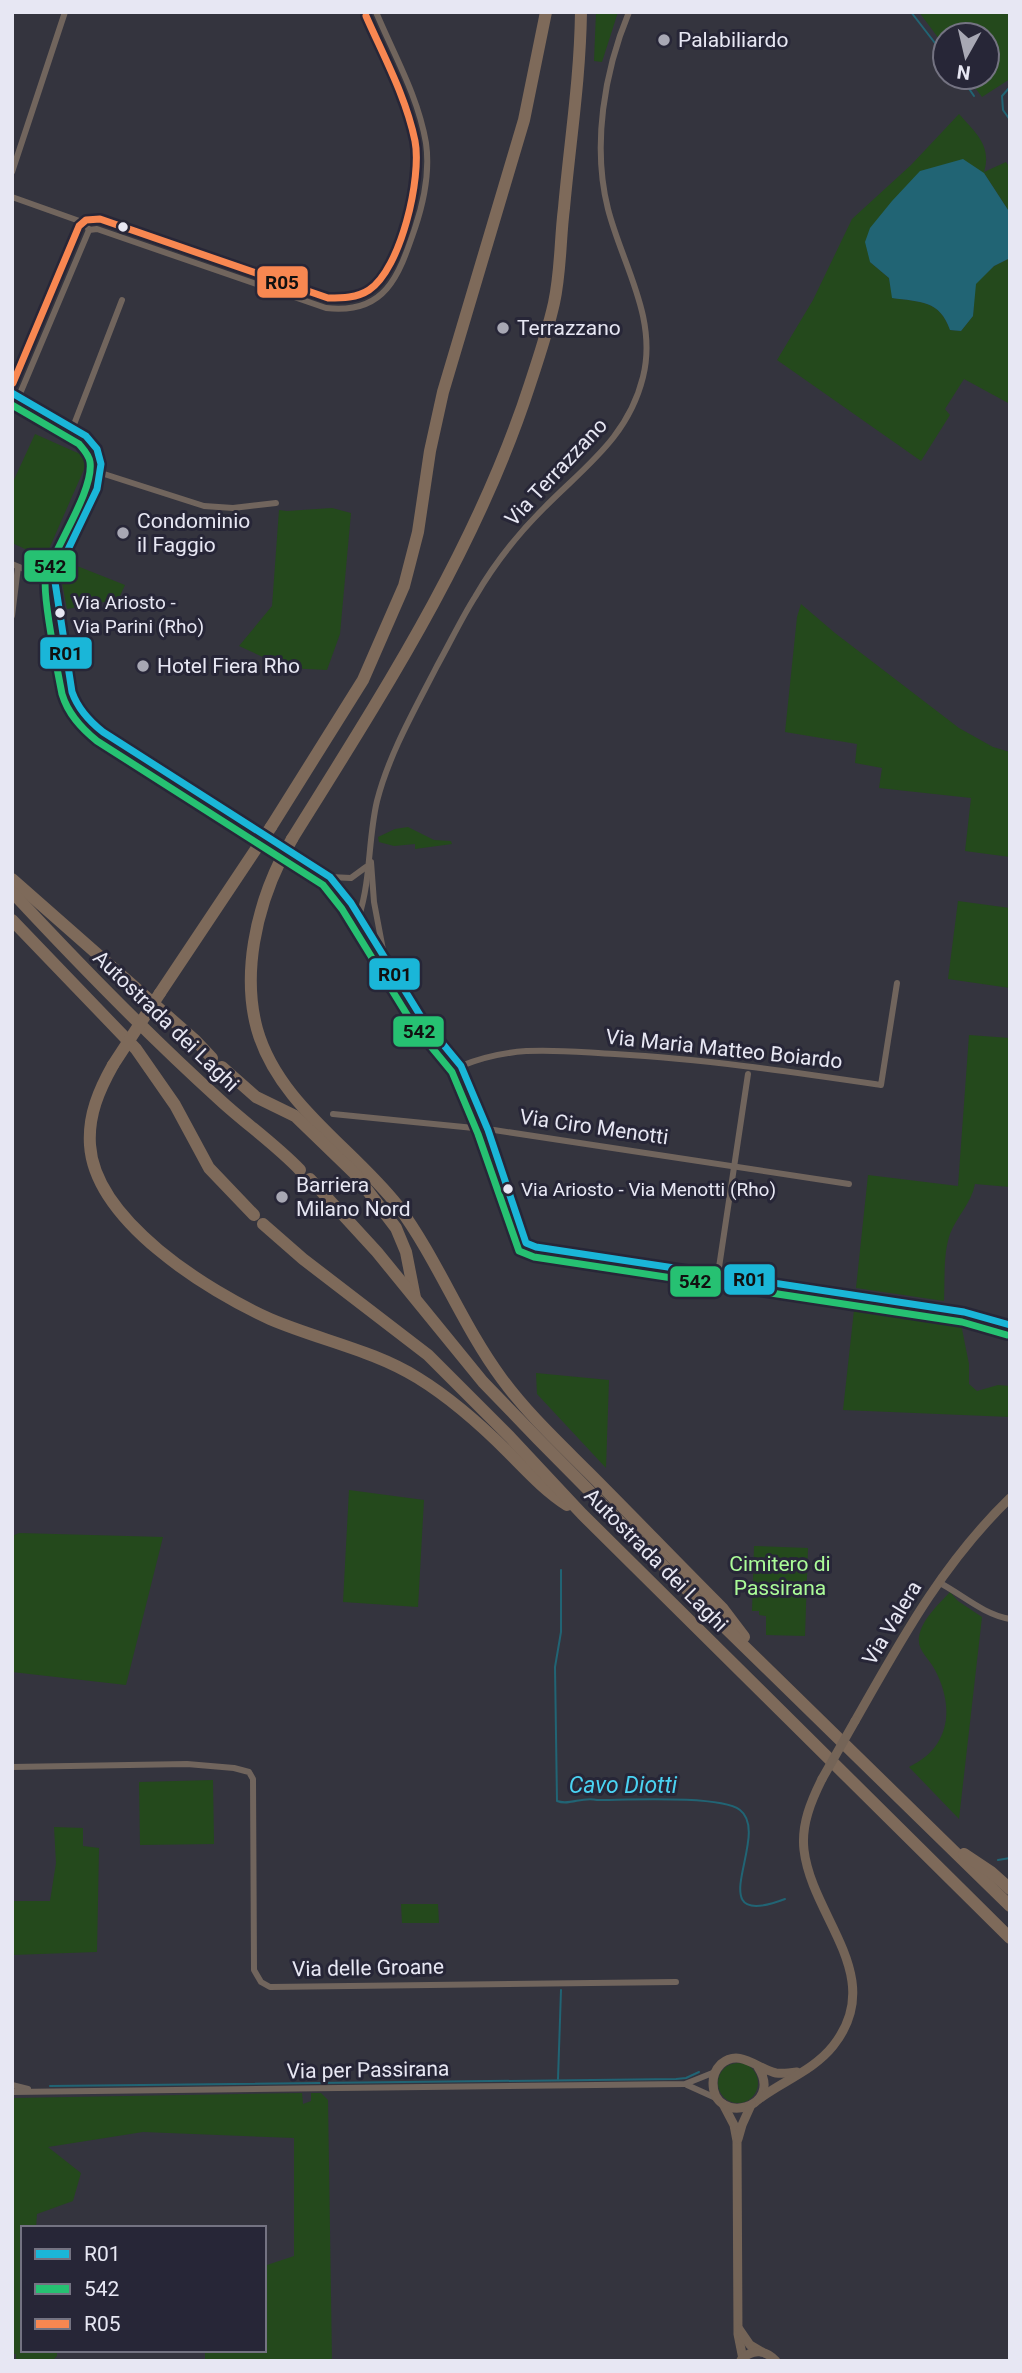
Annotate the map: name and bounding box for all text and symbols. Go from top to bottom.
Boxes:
north arrow [931,21,1001,91]
place label: Palabiliardo [678,28,788,52]
marker: Palabiliardo [656,32,672,48]
text: N [955,60,972,85]
unlabelled marker [116,220,130,234]
line badge: R05 [256,265,309,299]
text: R05 [265,271,299,294]
place label: Terrazzano [517,316,621,340]
marker: Terrazzano [495,320,511,336]
street label: Via Terrazzano [500,413,612,531]
place label: Condominio il Faggio [137,509,250,557]
marker: Condominio il Faggio [115,525,131,541]
line badge: 542 [23,549,77,583]
text: 542 [34,555,66,578]
place label: Via Ariosto - Via Parini (Rho) [73,591,204,638]
marker: Via Ariosto - Via Parini (Rho) [53,606,67,620]
line badge: R01 [39,636,93,670]
text: R01 [49,642,83,665]
place label: Hotel Fiera Rho [157,654,300,678]
marker: Hotel Fiera Rho [135,658,151,674]
street label: Autostrada dei Laghi [88,945,244,1097]
line badge: R01 [368,957,421,991]
text: R01 [378,963,412,986]
line badge: 542 [392,1015,445,1048]
text: 542 [403,1020,435,1043]
street label: Via Maria Matteo Boiardo [604,1025,844,1073]
street label: Via Ciro Menotti [518,1105,670,1149]
place label: Barriera Milano Nord [296,1173,410,1221]
place label: Via Ariosto - Via Menotti (Rho) [521,1178,776,1201]
marker: Via Ariosto - Via Menotti (Rho) [501,1182,515,1196]
marker: Barriera Milano Nord [274,1189,290,1205]
line badge: R01 [723,1263,776,1296]
line badge: 542 [669,1265,722,1298]
text: R01 [733,1268,767,1291]
text: 542 [679,1270,711,1293]
street label: Autostrada dei Laghi [579,1483,733,1637]
park label: Cimitero di Passirana [729,1552,831,1600]
street label: Via Valera [858,1577,926,1669]
water label: Cavo Diotti [569,1772,678,1799]
street label: Via delle Groane [292,1955,444,1981]
street label: Via per Passirana [286,2057,450,2083]
legend [21,2226,266,2352]
text: R01 [84,2242,121,2266]
text: 542 [84,2277,120,2301]
text: R05 [84,2312,121,2336]

